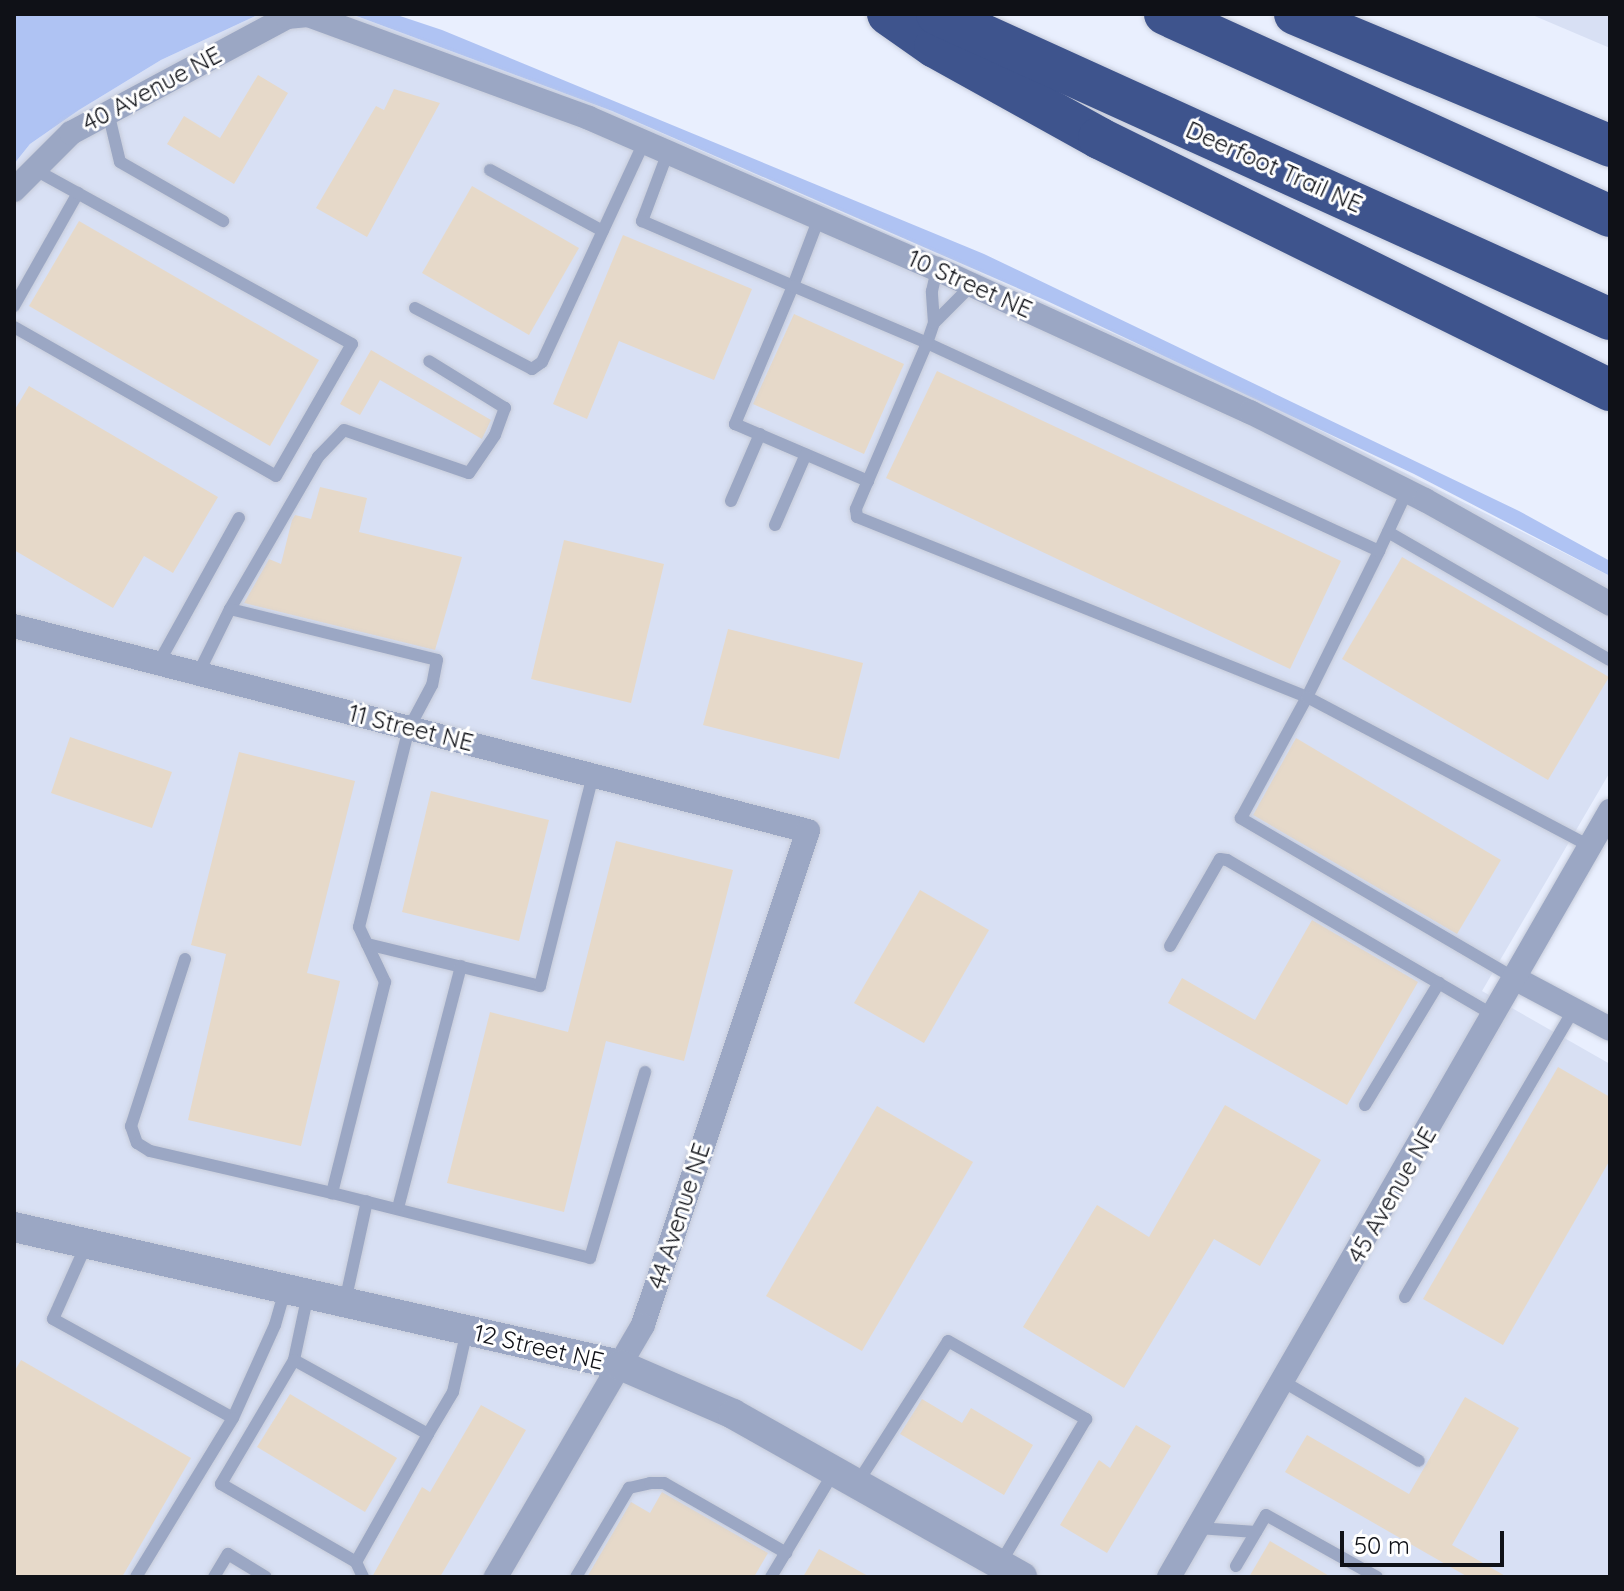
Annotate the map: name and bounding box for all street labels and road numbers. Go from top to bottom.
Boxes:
street label: 40 Avenue NE [78,40,226,138]
street label: Deerfoot Trail NE [1181,115,1367,219]
street label: 10 Street NE [903,244,1037,324]
street label: 11 Street NE [346,699,476,757]
street label: 45 Avenue NE [1341,1122,1443,1268]
street label: 44 Avenue NE [642,1139,716,1293]
street label: 12 Street NE [471,1318,607,1376]

